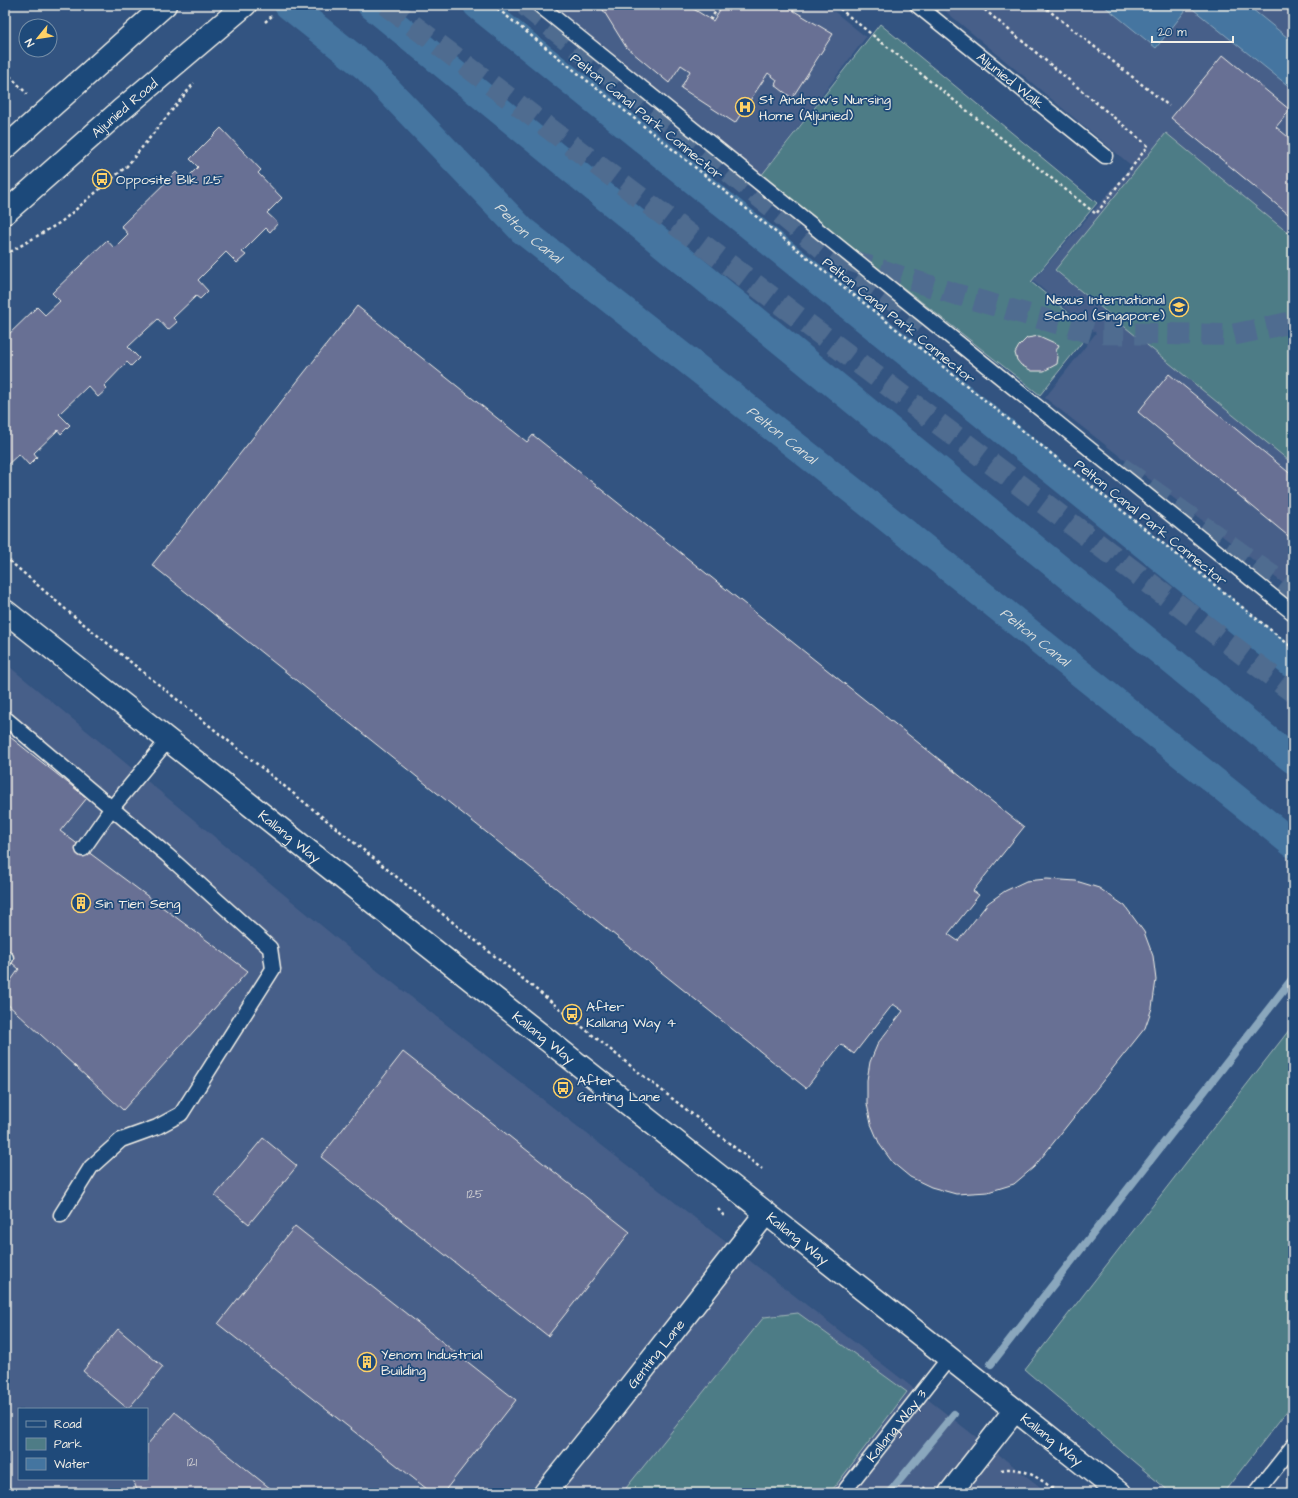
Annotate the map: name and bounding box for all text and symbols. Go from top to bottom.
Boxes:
north arrow [18,18,58,58]
scale bar [1152,18,1233,44]
text: 20 m [1158,24,1187,41]
text: N [22,36,38,49]
street label: Aljunied Walk [972,48,1048,114]
street label: Pelton Canal Park Connector [566,49,727,185]
street label: Aljunied Road [87,74,163,143]
place label: St Andrew's Nursing Home (Aljunied) [759,90,891,126]
hospital icon: St Andrew's Nursing Home (Aljunied) [734,96,756,118]
bus stop icon: Opposite Blk 125 [91,168,113,190]
place label: Opposite Blk 125 [116,170,223,190]
water label: Pelton Canal [490,198,568,270]
street label: Pelton Canal Park Connector [818,253,979,389]
place label: Nexus International School (Singapore) [1044,290,1165,326]
school or university icon: Nexus International School (Singapore) [1168,296,1190,318]
water label: Pelton Canal [742,401,822,470]
street label: Pelton Canal Park Connector [1070,455,1231,591]
water label: Pelton Canal [995,603,1075,673]
street label: Kallang Way [253,806,325,868]
building icon: Sin Tien Seng [70,892,92,914]
place label: Sin Tien Seng [95,894,181,914]
place label: After Kallang Way 4 [586,997,677,1033]
bus stop icon: After Kallang Way 4 [561,1003,583,1025]
street label: Kallang Way [508,1007,579,1069]
place label: After Genting Lane [577,1071,661,1107]
bus stop icon: After Genting Lane [552,1077,574,1099]
house number: 125 [467,1186,484,1203]
street label: Kallang Way [762,1208,833,1270]
street label: Genting Lane [623,1315,690,1393]
place label: Yenom Industrial Building [381,1345,483,1381]
building icon: Yenom Industrial Building [356,1351,378,1373]
street label: Kallang Way 3 [862,1385,932,1467]
legend [18,1408,148,1480]
street label: Kallang Way [1016,1409,1087,1471]
text: Road [54,1416,82,1433]
text: Park [54,1436,82,1453]
house number: 121 [187,1454,197,1471]
text: Water [54,1456,90,1473]

